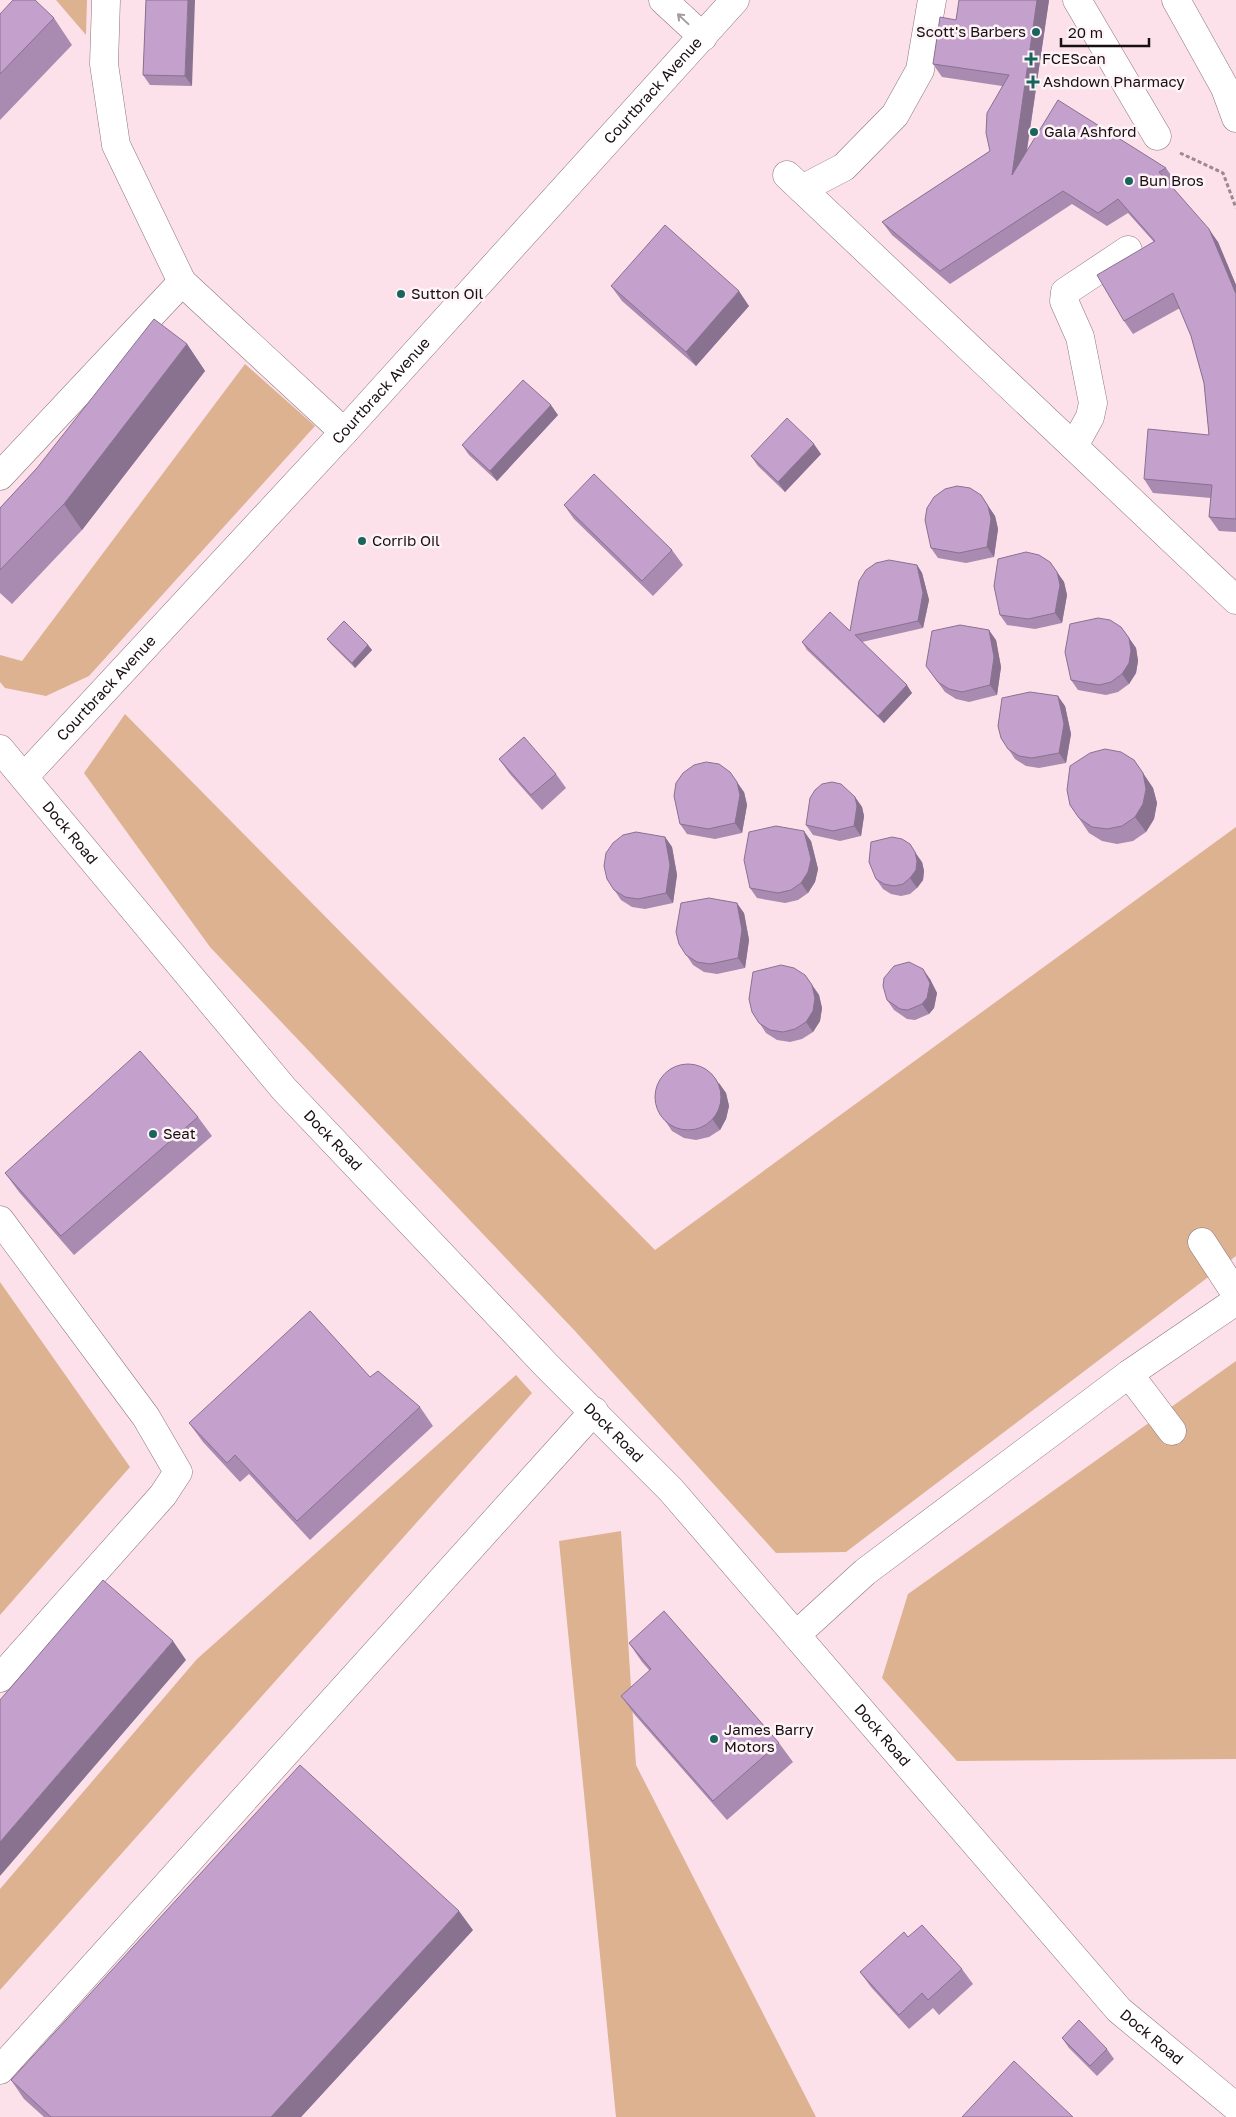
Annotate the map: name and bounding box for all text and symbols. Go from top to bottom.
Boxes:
one-way arrow [677,13,689,25]
scale bar [1061,15,1148,47]
place label: Scott's Barbers [916,22,1026,40]
text: 20 m [1068,23,1103,41]
marker: Scott's Barbers [1030,26,1042,38]
street label: Courtbrack Avenue [599,33,705,147]
place label: FCEScan [1042,49,1106,67]
marker: FCEScan [1024,52,1038,66]
place label: Ashdown Pharmacy [1043,72,1185,90]
marker: Ashdown Pharmacy [1027,76,1039,88]
place label: Gala Ashford [1044,122,1136,140]
marker: Gala Ashford [1028,126,1040,138]
place label: Bun Bros [1139,171,1204,189]
marker: Bun Bros [1123,175,1135,187]
place label: Sutton Oil [411,284,484,302]
marker: Sutton Oil [395,288,407,300]
street label: Courtbrack Avenue [328,333,433,447]
place label: Corrib Oil [372,531,440,549]
marker: Corrib Oil [356,535,368,547]
street label: Courtbrack Avenue [52,631,159,744]
street label: Dock Road [39,797,102,867]
street label: Dock Road [301,1106,367,1174]
place label: Seat [163,1124,196,1142]
marker: Seat [147,1128,159,1140]
street label: Dock Road [581,1398,648,1465]
street label: Dock Road [851,1700,915,1770]
place label: James Barry Motors [724,1720,814,1755]
marker: James Barry Motors [708,1733,720,1745]
street label: Dock Road [1117,2005,1187,2068]

